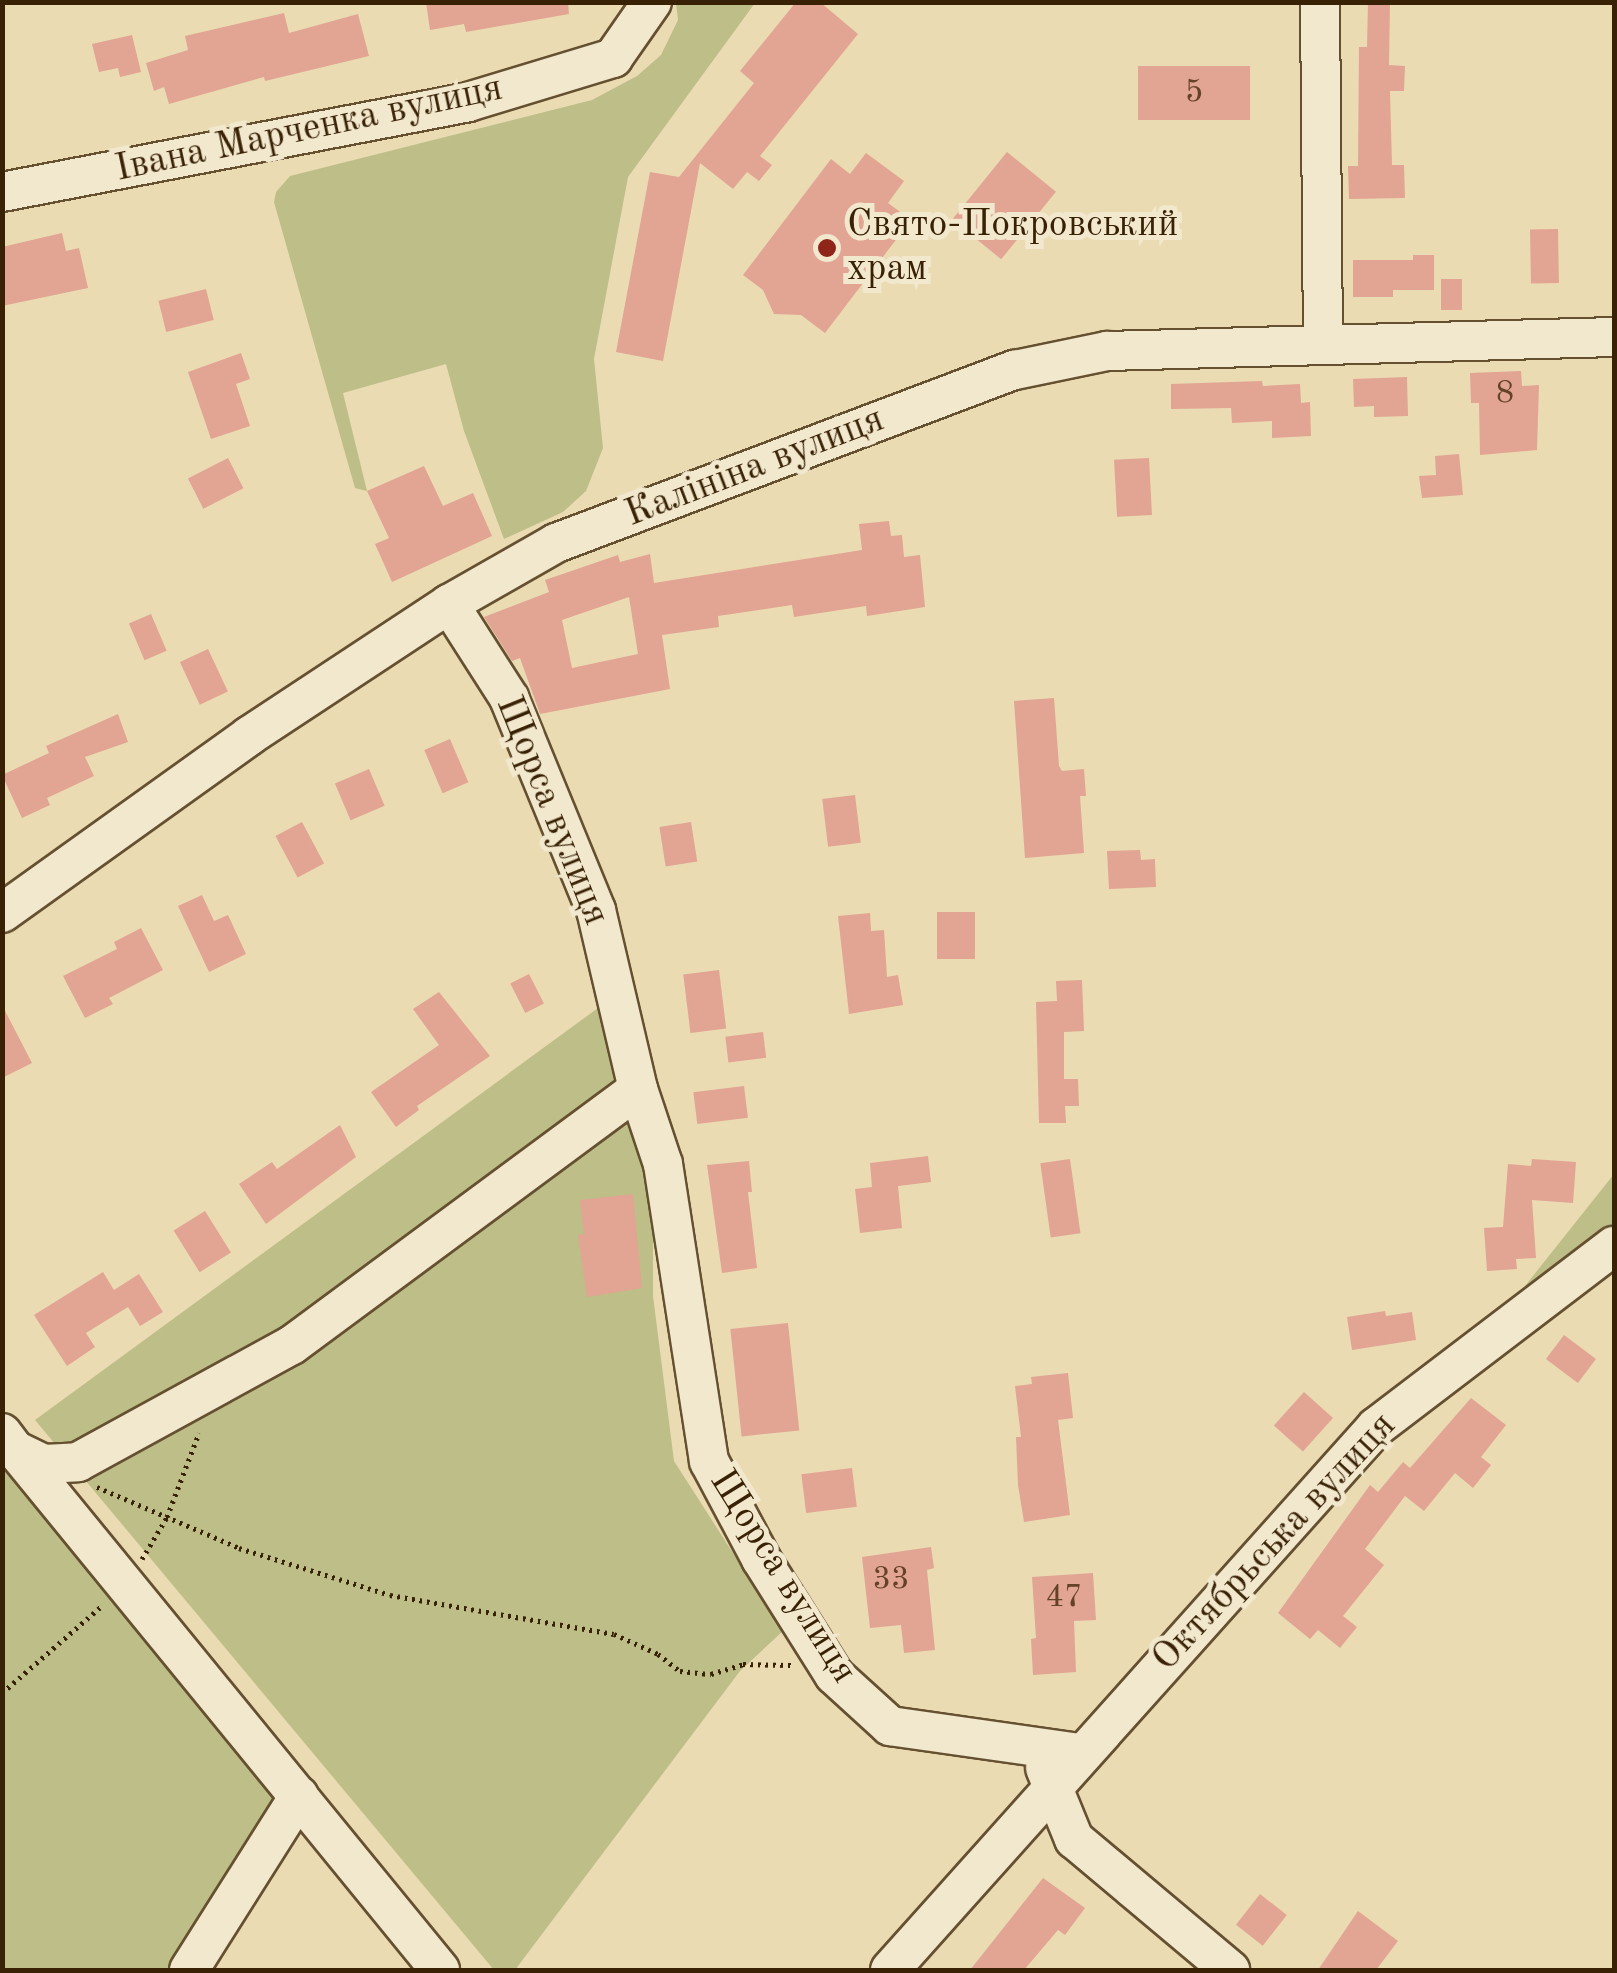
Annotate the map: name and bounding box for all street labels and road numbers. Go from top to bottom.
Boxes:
street label: Івана Марченка вулиця [111,67,507,193]
street label: Калініна вулиця [619,398,891,538]
street label: Щорса вулиця [484,690,618,932]
street label: Октябрьська вулиця [1143,1404,1407,1682]
street label: Щорса вулиця [698,1462,866,1692]

